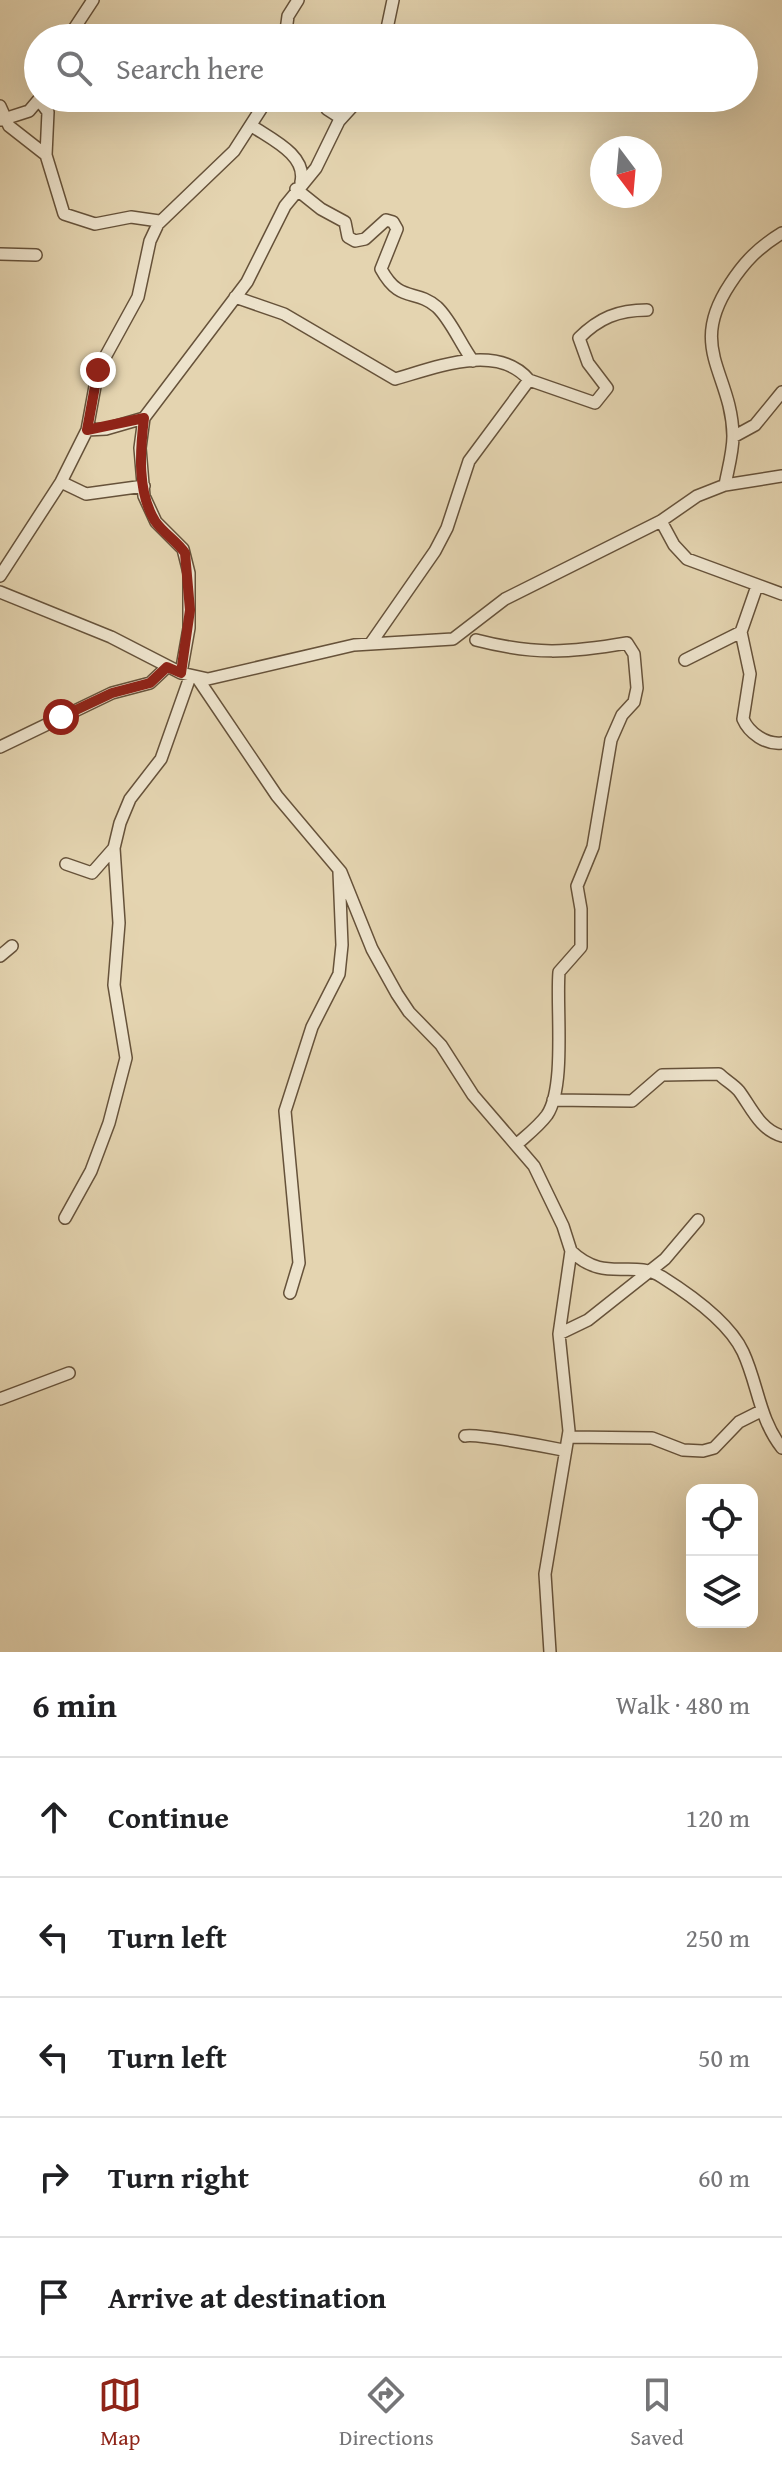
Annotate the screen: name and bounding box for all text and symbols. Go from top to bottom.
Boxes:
search box [24,24,758,112]
icon: search [52,46,96,90]
text: Search here [116,46,264,90]
north arrow [590,136,662,208]
route end [80,352,116,388]
route start [43,699,79,735]
map controls [686,1484,758,1628]
button: locate [686,1484,758,1556]
button: layers [686,1556,758,1628]
text: 6 min [32,1680,117,1729]
text: Walk · 480 m [616,1685,750,1724]
icon: ahead [32,1795,76,1839]
text: Continue [108,1795,229,1839]
text: 120 m [685,1798,750,1837]
icon: left [32,1915,76,1959]
text: Turn left [108,1915,227,1959]
text: 250 m [685,1918,750,1957]
icon: left [32,2035,76,2079]
text: Turn left [108,2035,227,2079]
text: 50 m [698,2038,750,2077]
icon: right [32,2155,76,2199]
text: Turn right [108,2155,249,2199]
text: 60 m [698,2158,750,2197]
icon: arrive [32,2275,76,2319]
text: Arrive at destination [108,2275,386,2319]
tab: Map [98,2373,142,2453]
tab: Directions [339,2373,434,2453]
tab: Saved [630,2373,684,2453]

